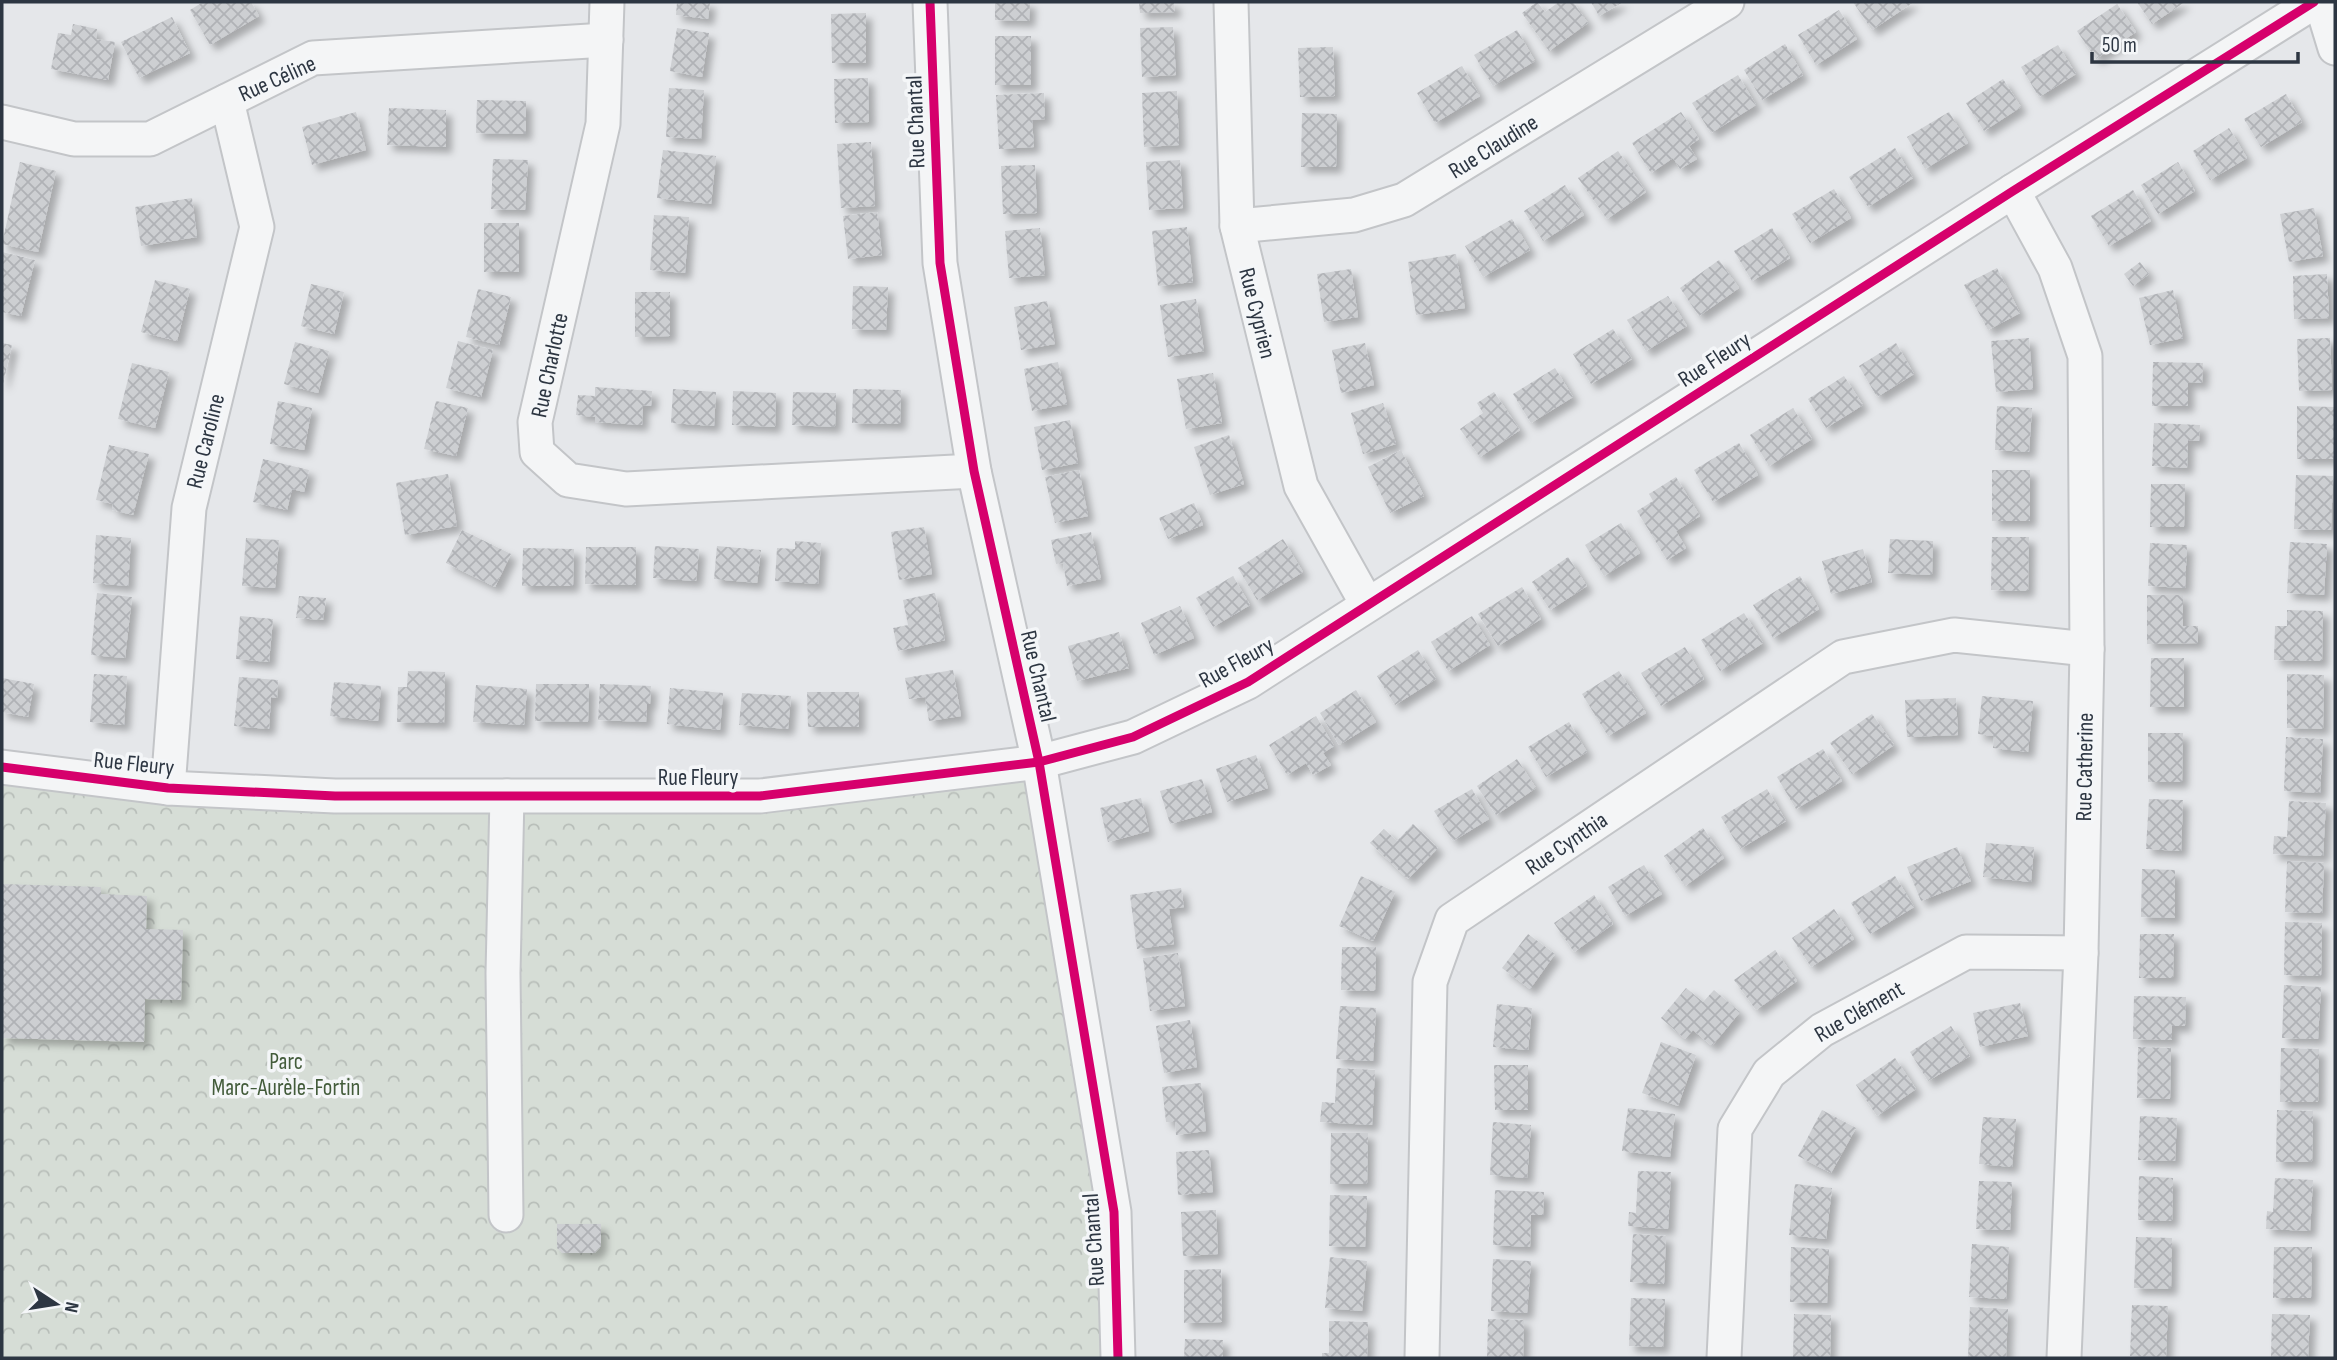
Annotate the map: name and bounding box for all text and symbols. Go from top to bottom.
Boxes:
scale bar [2092,21,2298,65]
text: 50 m [2102,33,2137,58]
street label: Rue Céline [234,50,320,108]
street label: Rue Chantal [900,75,932,169]
street label: Rue Claudine [1444,108,1543,185]
street label: Rue Cyprien [1232,265,1282,362]
street label: Rue Charlotte [525,310,575,420]
street label: Rue Fleury [1673,326,1756,394]
street label: Rue Caroline [181,391,231,492]
street label: Rue Chantal [1014,628,1062,725]
street label: Rue Fleury [1194,631,1279,695]
street label: Rue Catherine [2070,712,2100,822]
street label: Rue Fleury [92,746,176,782]
street label: Rue Fleury [658,764,738,792]
street label: Rue Cynthia [1520,806,1613,881]
street label: Rue Clément [1810,975,1909,1049]
park label: Parc Marc-Aurèle-Fortin [212,1048,360,1102]
street label: Rue Chantal [1077,1193,1111,1287]
north arrow [21,1269,91,1339]
text: N [59,1300,83,1315]

